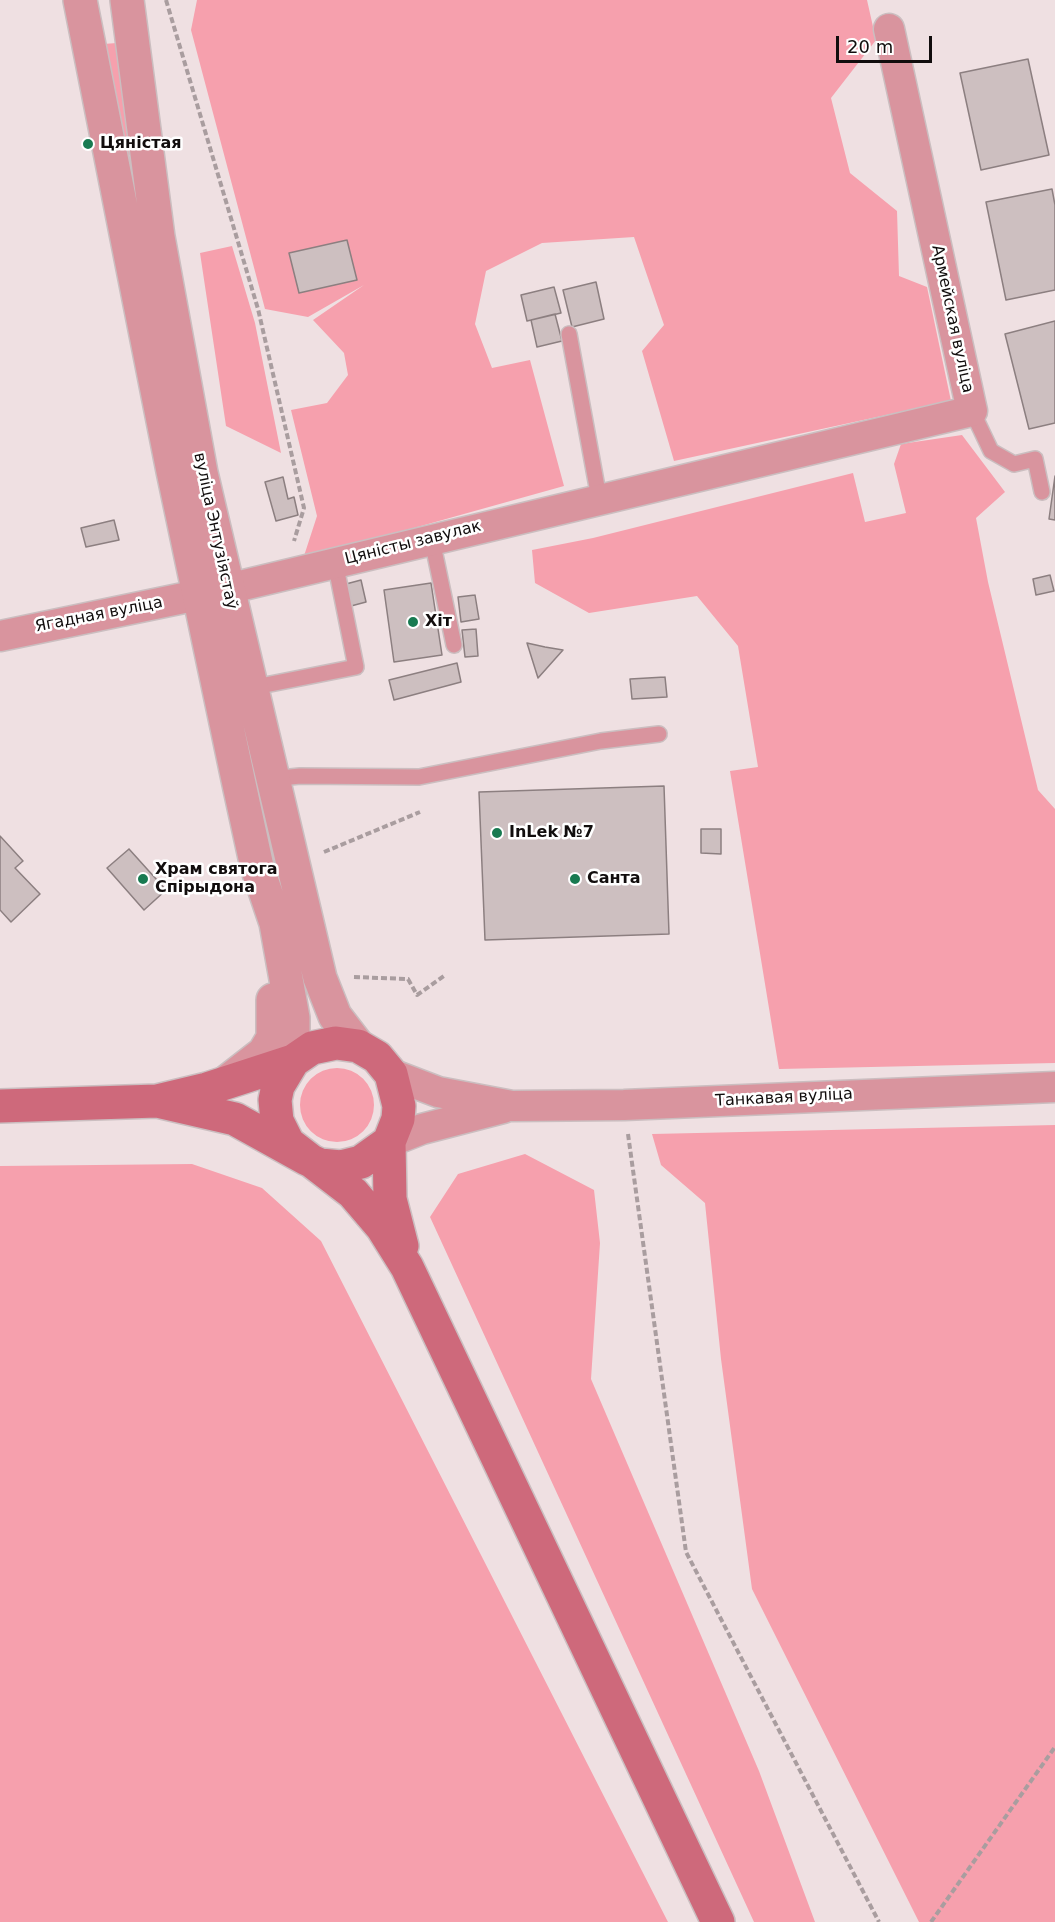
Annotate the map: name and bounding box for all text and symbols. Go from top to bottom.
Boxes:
scale bar [839,24,935,62]
text: 20 m [847,36,893,57]
place label: Цяністая [100,134,181,154]
marker: Цяністая [81,137,95,151]
street label: Армейская вуліца [927,243,977,395]
street label: вуліца Энтузіястаў [189,451,241,611]
street label: Цяністы завулак [343,517,483,569]
street label: Ягадная вуліца [34,593,164,637]
place label: Хіт [425,612,452,632]
marker: Хіт [406,615,420,629]
place label: InLek №7 [509,823,594,843]
marker: InLek №7 [490,826,504,840]
place label: Храм святога Спірыдона [155,860,278,898]
place label: Санта [587,869,641,889]
marker: Храм святога Спірыдона [136,872,150,886]
marker: Санта [568,872,582,886]
street label: Танкавая вуліца [715,1085,853,1111]

